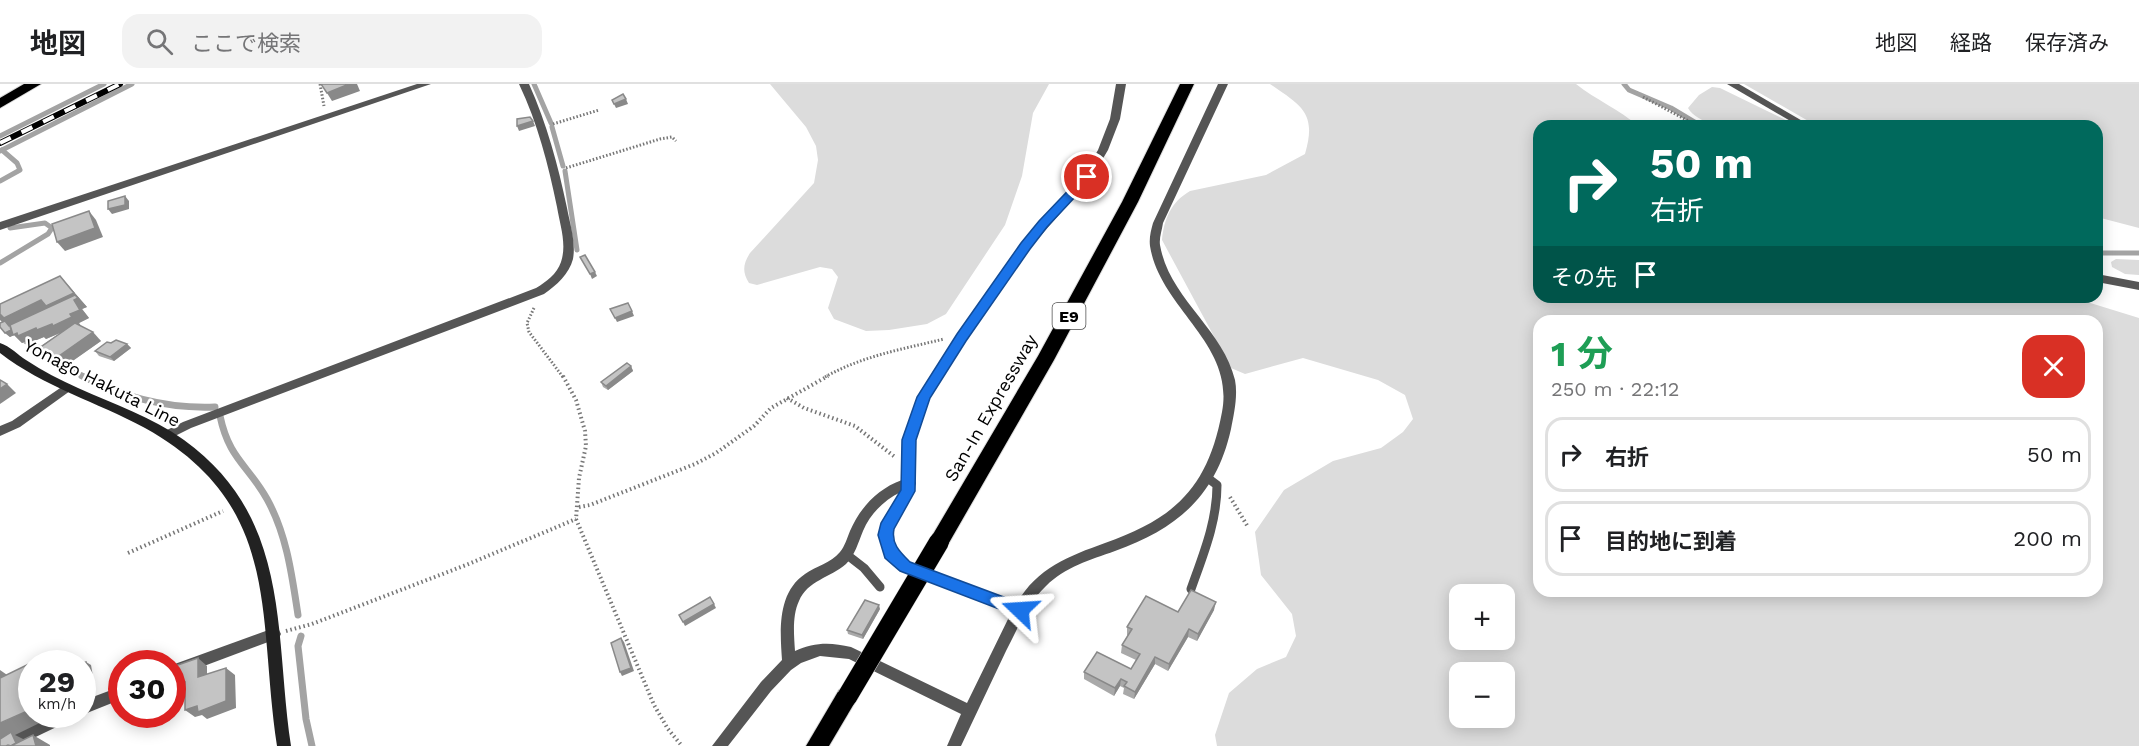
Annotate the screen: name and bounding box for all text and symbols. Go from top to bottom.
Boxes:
search box [122,14,542,68]
icon: search [143,25,176,58]
text: 地図 [30,27,86,60]
text: 地図 [1875,30,1917,55]
text: 経路 [1950,30,1992,55]
text: 保存済み [2025,30,2109,55]
text: ここで検索 [191,31,301,56]
text: 50 m [1650,139,1753,188]
icon: right [1551,144,1629,222]
pin [1061,151,1112,202]
icon: arrive [1070,160,1103,193]
text: 右折 [1650,195,1704,227]
icon: arrive [1629,258,1662,291]
text: その先 [1551,265,1617,290]
road number: E9 [1052,303,1086,329]
street label: San-In Expressway [940,330,1042,485]
text: 1 分 [1551,333,1613,375]
street label: Yonago Hakuta Line [20,334,184,431]
button: close [2022,335,2085,398]
text: 250 m · 22:12 [1551,377,1679,401]
icon: right [1554,438,1587,471]
text: 50 m [2027,442,2082,467]
text: 右折 [1605,445,1649,470]
icon: arrive [1554,522,1587,555]
text: 200 m [2013,526,2082,551]
text: 目的地に到着 [1605,529,1737,554]
position arrow [988,578,1052,642]
map controls [1449,584,1515,728]
button: + [1449,584,1515,650]
speed limit sign: 30 [108,650,186,728]
button: − [1449,662,1515,728]
text: 29 [39,664,75,699]
text: km/h [38,695,76,713]

